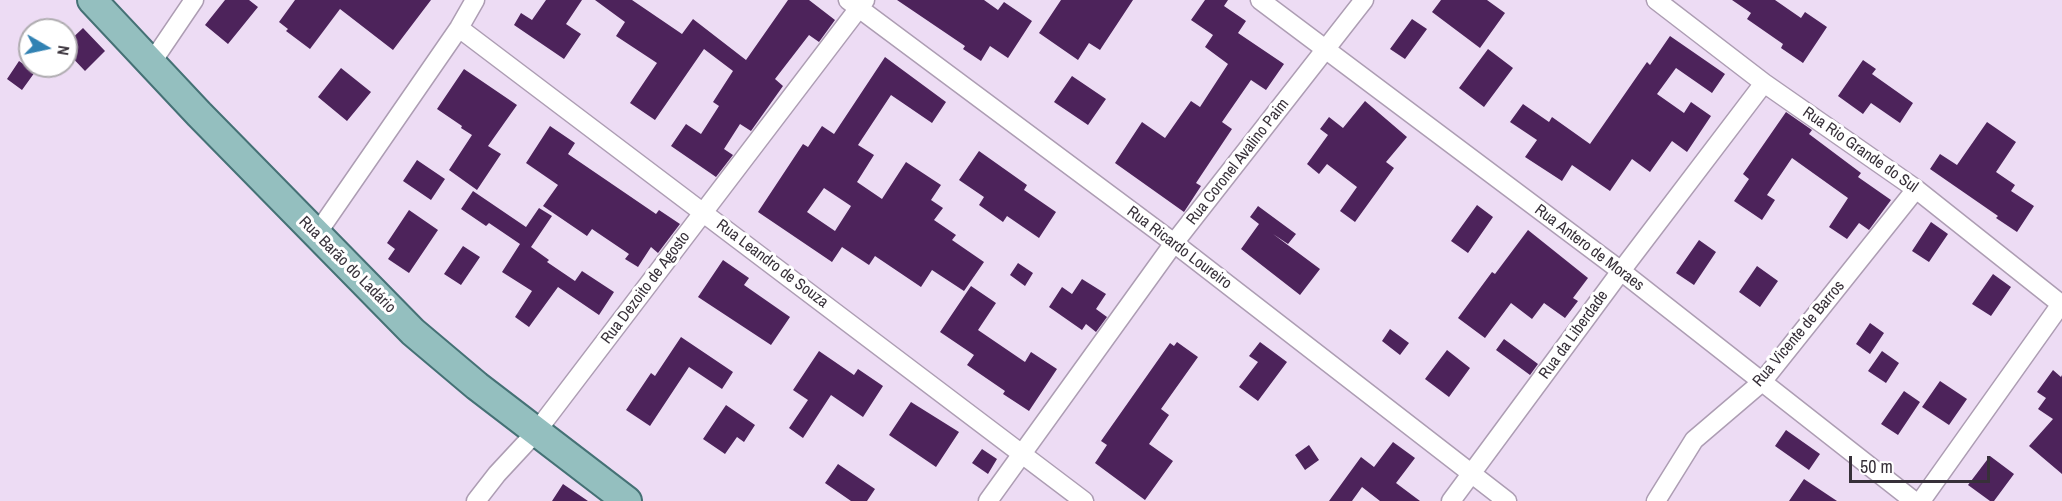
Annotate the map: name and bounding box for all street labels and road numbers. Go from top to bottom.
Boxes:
street label: Rua Coronel Avalino Paim [1183,95,1293,229]
street label: Rua Rio Grande do Sul [1799,103,1921,197]
street label: Rua Antero de Moraes [1531,201,1647,295]
street label: Rua Ricardo Loureiro [1123,202,1235,294]
street label: Rua Barão do Ladário [295,213,399,317]
street label: Rua Leandro de Souza [712,216,832,312]
street label: Rua Dezoito de Agosto [598,228,694,348]
street label: Rua Vicente de Barros [1749,277,1849,391]
street label: Rua da Liberdade [1535,287,1613,383]

